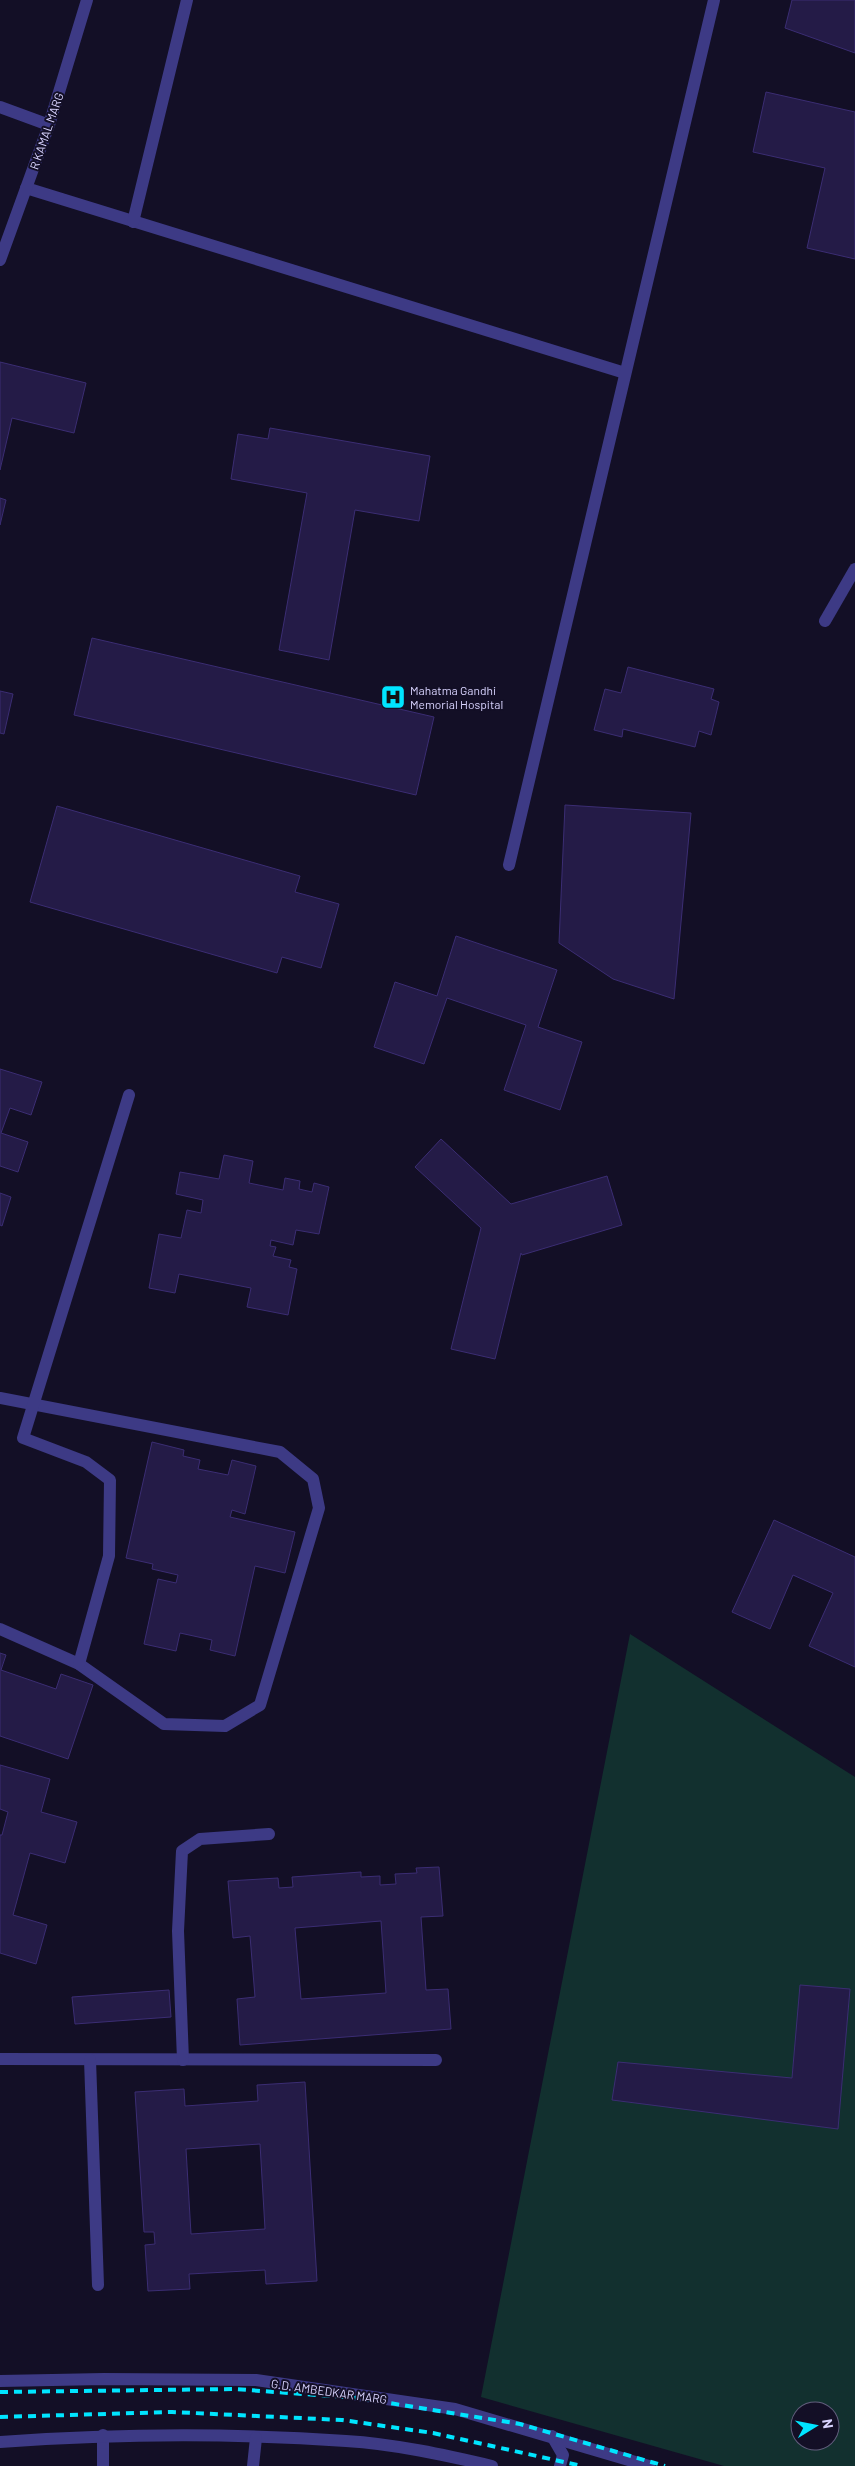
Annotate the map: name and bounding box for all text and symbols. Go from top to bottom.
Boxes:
street label: R KAMAL MARG [26,91,66,171]
place label: Mahatma Gandhi Memorial Hospital [410,683,503,711]
hospital icon: Mahatma Gandhi Memorial Hospital [380,684,406,710]
street label: G.D. AMBEDKAR MARG [270,2376,388,2406]
north arrow [790,2401,840,2451]
text: N [819,2418,837,2430]

